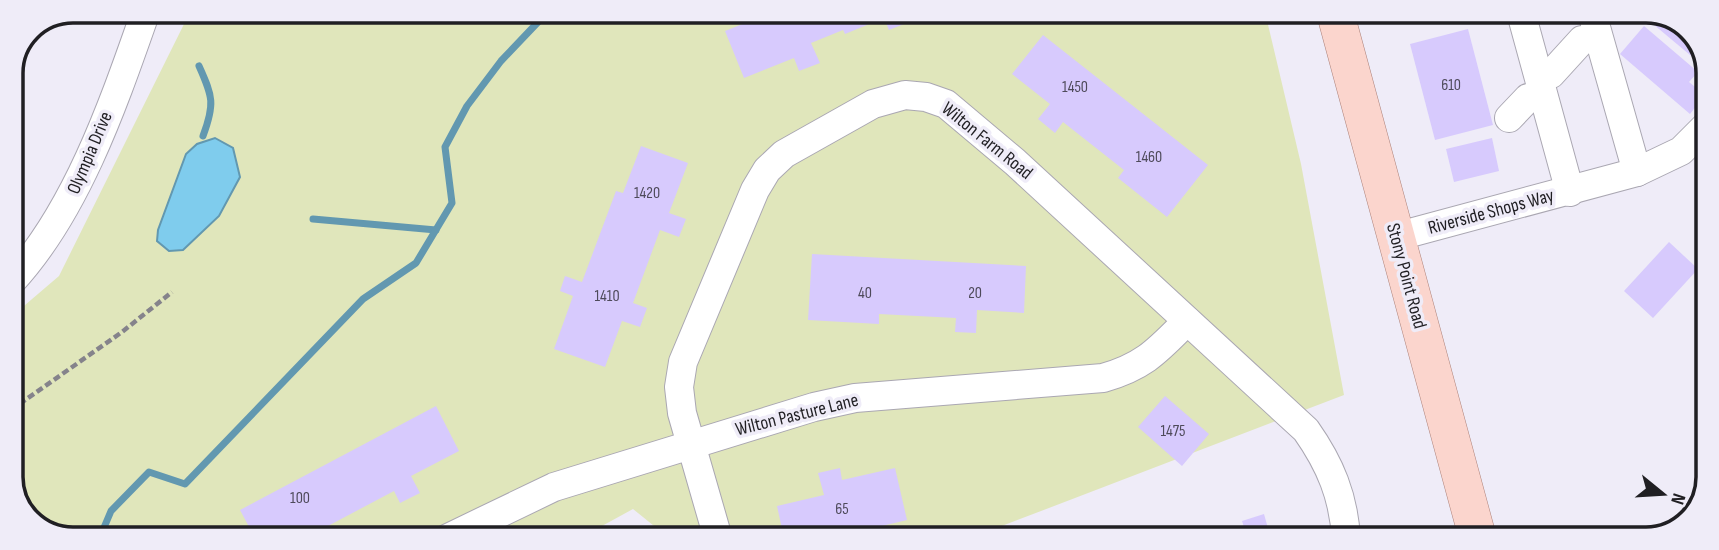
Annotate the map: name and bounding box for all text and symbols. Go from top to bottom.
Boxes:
house number: 610 [1441,76,1461,95]
house number: 1450 [1062,78,1088,97]
street label: Wilton Farm Road [937,97,1037,185]
street label: Olympia Drive [62,108,118,198]
house number: 1460 [1136,148,1162,167]
house number: 1420 [634,184,660,203]
street label: Riverside Shops Way [1425,184,1557,240]
street label: Stony Point Road [1381,221,1431,331]
house number: 40 [858,284,872,303]
house number: 20 [968,284,982,303]
house number: 1410 [594,287,620,306]
street label: Wilton Pasture Lane [733,389,861,441]
house number: 1475 [1161,422,1186,441]
north arrow [1628,459,1698,529]
house number: 100 [290,489,310,508]
text: N [1665,490,1690,507]
house number: 65 [835,500,849,519]

